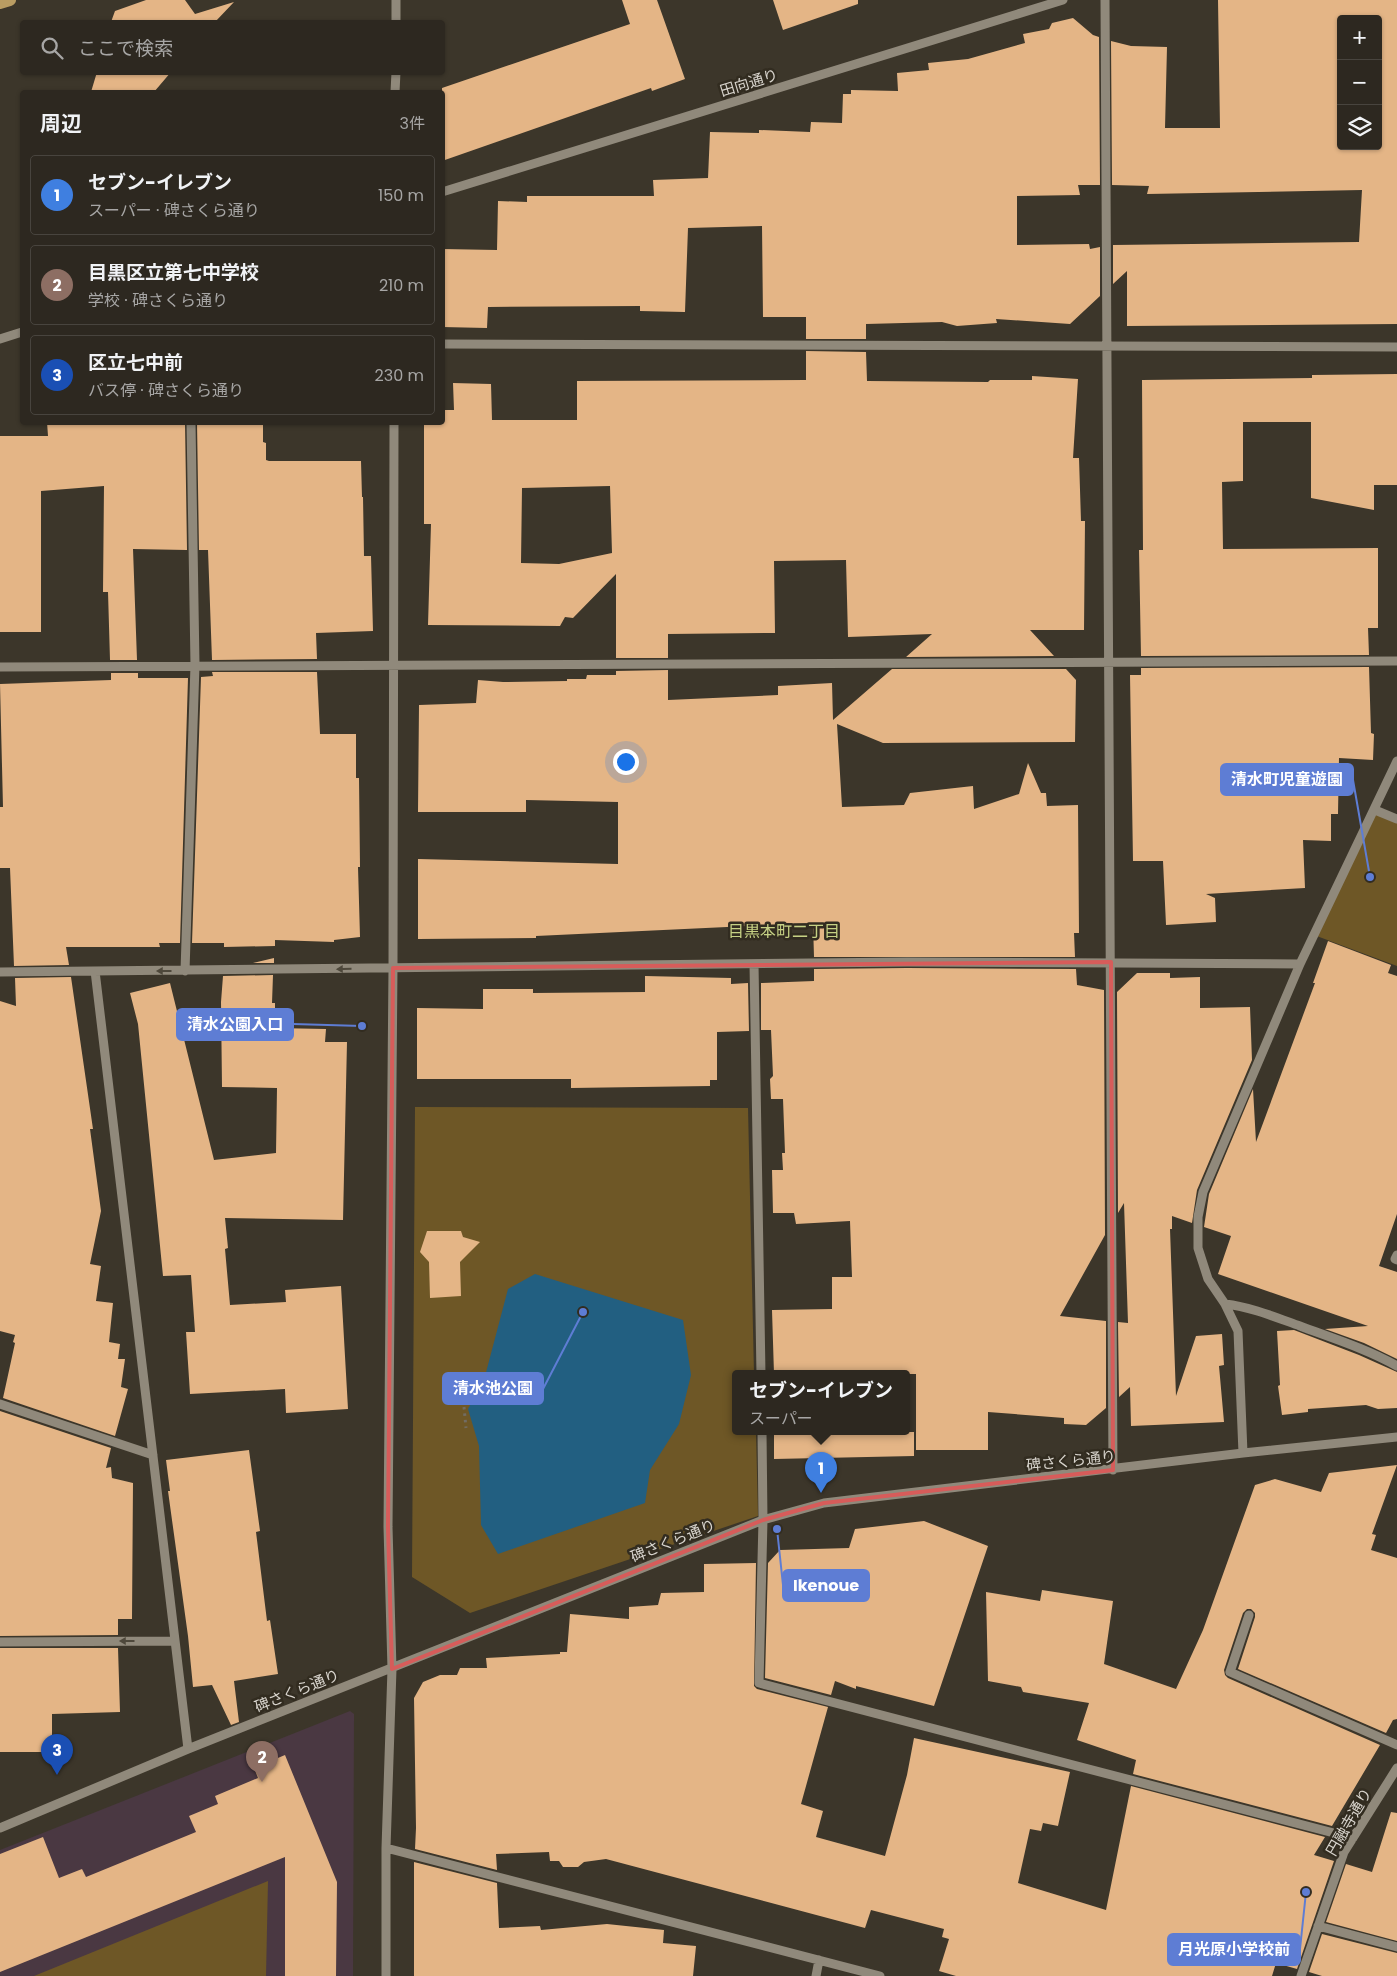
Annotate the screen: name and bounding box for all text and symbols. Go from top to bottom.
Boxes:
map controls [1337,15,1382,150]
button: + [1337,15,1382,60]
search box [20,20,445,75]
icon: search [38,34,66,62]
text: ここで検索 [78,35,173,62]
button: − [1337,60,1382,105]
street label: 田向通り [717,64,781,101]
button: layers [1337,105,1382,150]
text: 周辺 [40,109,82,138]
text: 3件 [400,112,425,135]
text: セブン-イレブン [88,169,232,196]
text: 1 [54,184,60,207]
text: 150 m [378,184,424,207]
text: スーパー · 碑さくら通り [88,199,260,222]
text: 目黒区立第七中学校 [88,259,259,286]
text: 2 [52,274,62,297]
text: 210 m [379,274,424,297]
text: 学校 · 碑さくら通り [88,289,228,312]
text: 区立七中前 [88,349,183,376]
text: 3 [52,364,62,387]
text: 230 m [375,364,424,387]
text: バス停 · 碑さくら通り [88,379,244,402]
your location [613,749,639,775]
callout: 清水町児童遊園 [1221,764,1353,795]
text: 清水町児童遊園 [1231,768,1343,791]
district label: 目黒本町二丁目 [728,920,840,943]
one-way arrow [336,965,352,973]
one-way arrow [156,967,172,975]
callout: 清水公園入口 [177,1009,293,1040]
text: 清水公園入口 [187,1013,283,1036]
popup [732,1370,910,1435]
callout: 清水池公園 [443,1373,543,1404]
text: 清水池公園 [453,1377,533,1400]
text: セブン-イレブン [749,1377,893,1404]
text: スーパー [749,1407,813,1430]
street label: 碑さくら通り [1025,1445,1117,1476]
pin: 1 [805,1452,837,1493]
street label: 碑さくら通り [627,1514,718,1567]
callout: Ikenoue [783,1570,869,1601]
text: Ikenoue [793,1574,859,1597]
one-way arrow [118,1637,134,1645]
street label: 碑さくら通り [251,1664,342,1717]
pin: 3 [41,1734,73,1775]
pin: 2 [246,1741,278,1782]
street label: 円融寺通り [1321,1784,1376,1859]
callout: 月光原小学校前 [1168,1934,1300,1965]
text: 月光原小学校前 [1178,1938,1290,1961]

